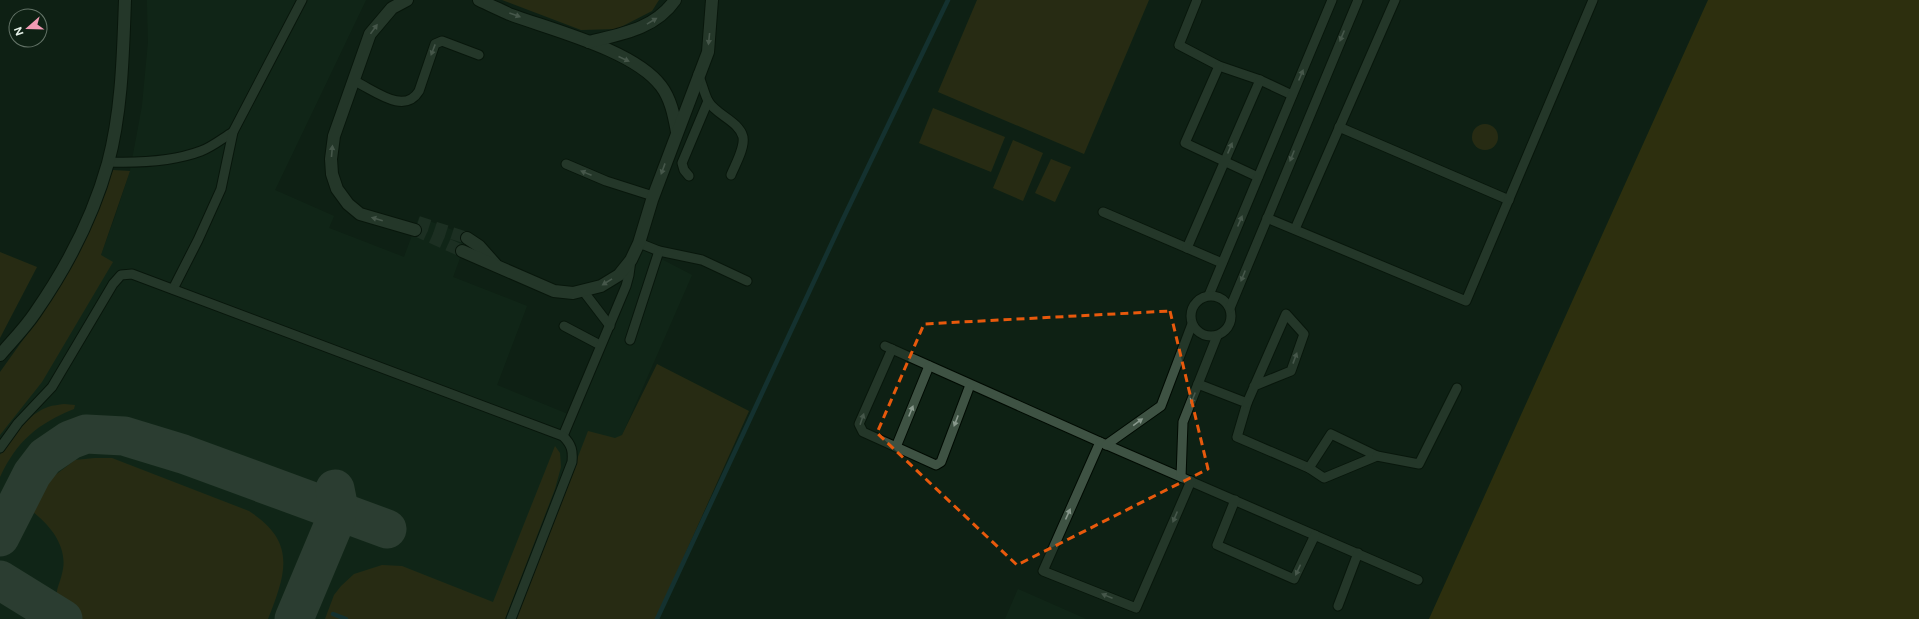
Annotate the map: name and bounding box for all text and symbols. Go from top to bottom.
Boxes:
north arrow [8,8,48,48]
one-way arrow [509,13,521,19]
one-way arrow [646,18,658,25]
one-way arrow [370,23,378,34]
text: N [12,25,27,37]
one-way arrow [1339,30,1346,42]
one-way arrow [706,33,713,45]
one-way arrow [430,44,437,56]
one-way arrow [618,55,630,62]
one-way arrow [1298,68,1304,80]
one-way arrow [1227,142,1233,154]
one-way arrow [328,145,335,157]
one-way arrow [1289,150,1296,162]
one-way arrow [660,163,666,175]
one-way arrow [579,169,591,175]
one-way arrow [1237,215,1243,226]
one-way arrow [371,216,383,222]
one-way arrow [1239,271,1245,283]
one-way arrow [602,278,612,286]
one-way arrow [1293,351,1299,363]
one-way arrow [1189,392,1195,404]
one-way arrow [908,404,914,416]
one-way arrow [859,413,865,425]
one-way arrow [953,416,959,428]
one-way arrow [1132,418,1143,426]
one-way arrow [1065,509,1071,520]
one-way arrow [1172,512,1178,524]
one-way arrow [1295,565,1301,576]
one-way arrow [1102,593,1113,599]

